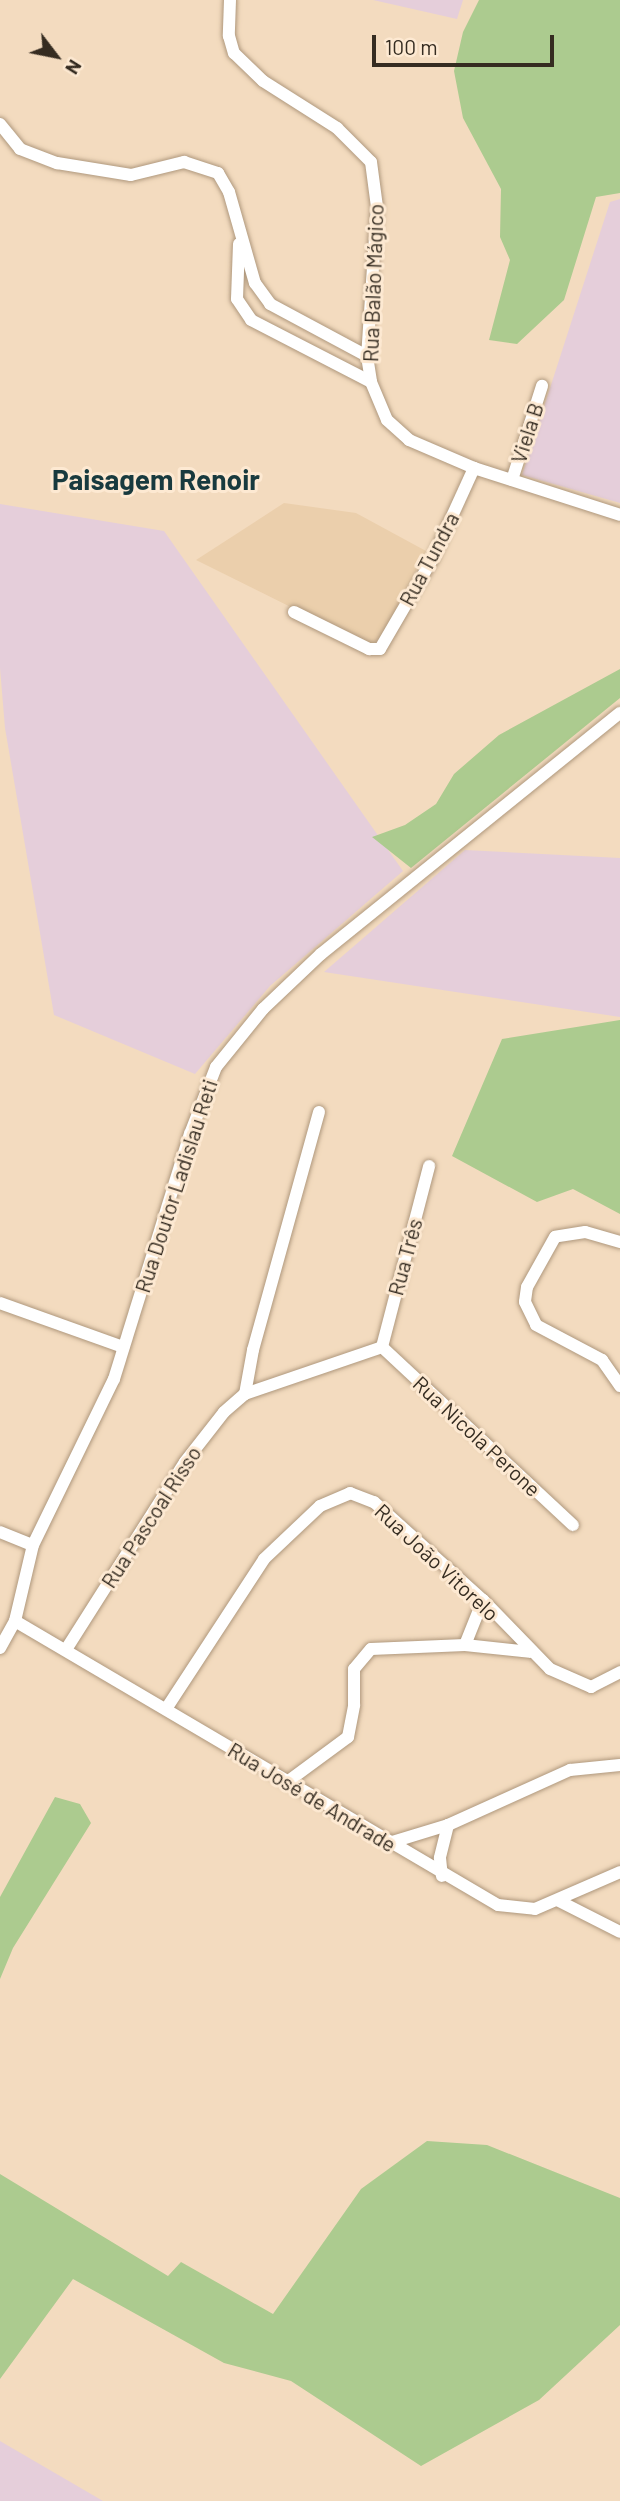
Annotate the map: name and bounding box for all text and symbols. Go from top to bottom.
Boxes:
north arrow [21,21,91,91]
scale bar [375,21,557,65]
text: 100 m [385,34,438,59]
text: N [61,56,87,79]
street label: Rua Balão Mágico [358,203,388,363]
street label: Viela B [505,400,549,466]
district label: Paisagem Renoir [52,462,260,496]
street label: Rua Tundra [394,508,464,610]
street label: Rua Doutor Ladislau Reti [130,1076,222,1296]
street label: Rua Três [383,1216,427,1298]
street label: Rua Nicola Perone [408,1370,546,1502]
street label: Rua Pascoal Risso [96,1441,206,1593]
street label: Rua João Vitorelo [370,1498,504,1626]
street label: Rua José de Andrade [224,1737,400,1857]

